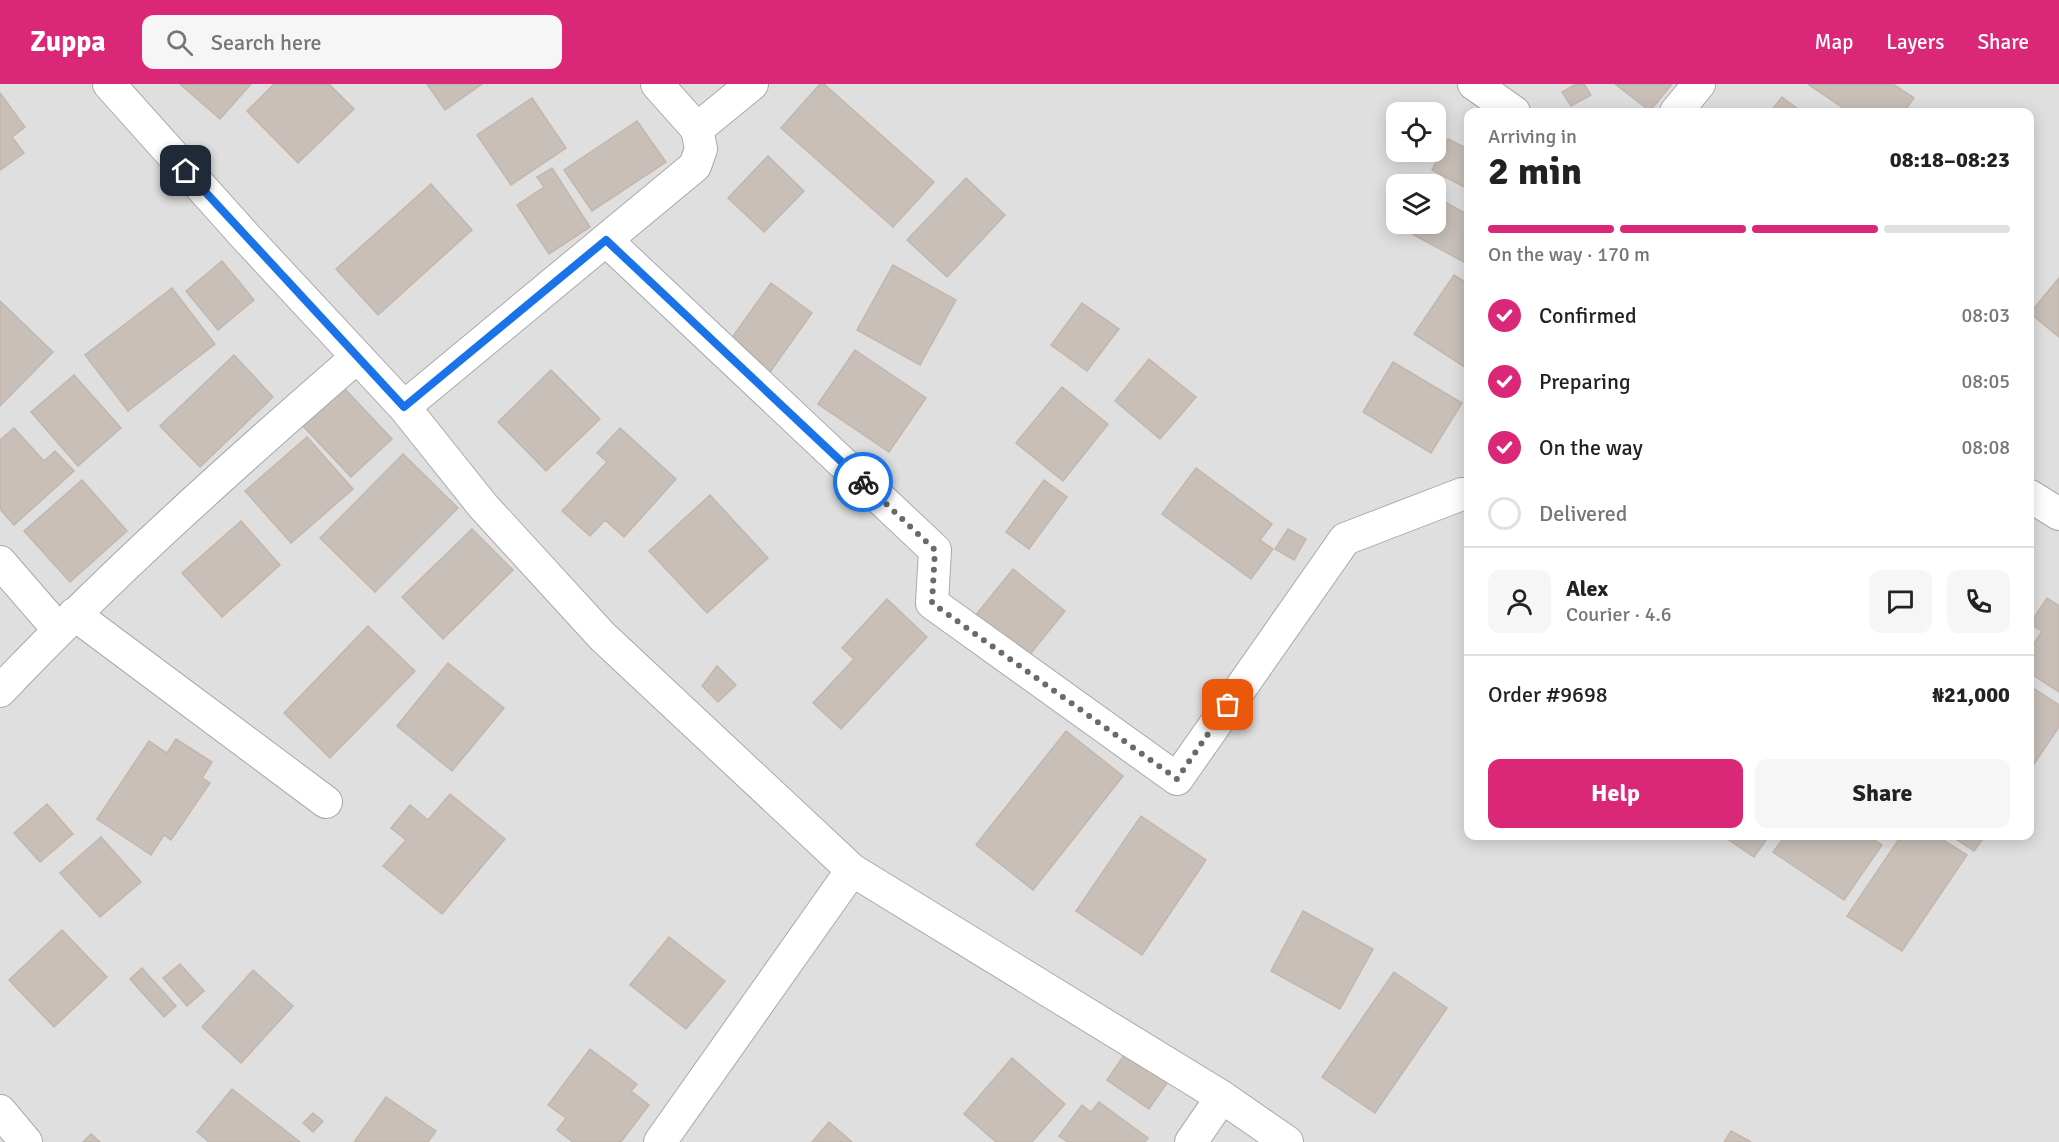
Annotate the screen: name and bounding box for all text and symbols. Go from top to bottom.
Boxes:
search box [142,15,562,69]
text: Zuppa [30,25,106,59]
icon: search [163,26,196,59]
text: Search here [211,29,322,56]
text: Map [1815,29,1853,55]
text: Layers [1886,29,1944,55]
text: Share [1977,29,2029,55]
map controls [1386,102,1446,234]
button: locate [1386,102,1446,162]
text: Arriving in [1488,124,1577,149]
pin [160,145,211,196]
text: 08:18–08:23 [1890,146,2010,173]
text: 2 min [1488,147,1582,195]
icon: home [169,154,202,187]
button: layers [1386,174,1446,234]
text: On the way · 170 m [1488,242,1650,267]
icon: check [1488,299,1521,332]
text: Confirmed [1539,302,1637,329]
text: 08:03 [1961,303,2010,328]
icon: check [1488,365,1521,398]
text: Preparing [1539,368,1631,395]
text: 08:05 [1961,369,2010,394]
icon: check [1488,431,1521,464]
text: On the way [1539,434,1643,461]
text: 08:08 [1961,435,2010,460]
courier [833,452,893,512]
icon: bike [847,466,880,499]
text: Delivered [1539,500,1627,527]
button: person [1488,570,1551,633]
button: chat [1869,570,1932,633]
button: phone [1947,570,2010,633]
text: Alex [1566,575,1608,602]
text: Courier · 4.6 [1566,602,1672,627]
pin [1202,679,1253,730]
text: Order #9698 [1488,681,1608,708]
text: ₦21,000 [1932,681,2010,708]
icon: bag [1211,688,1244,721]
button: Help [1488,759,1743,828]
button: Share [1755,759,2010,828]

